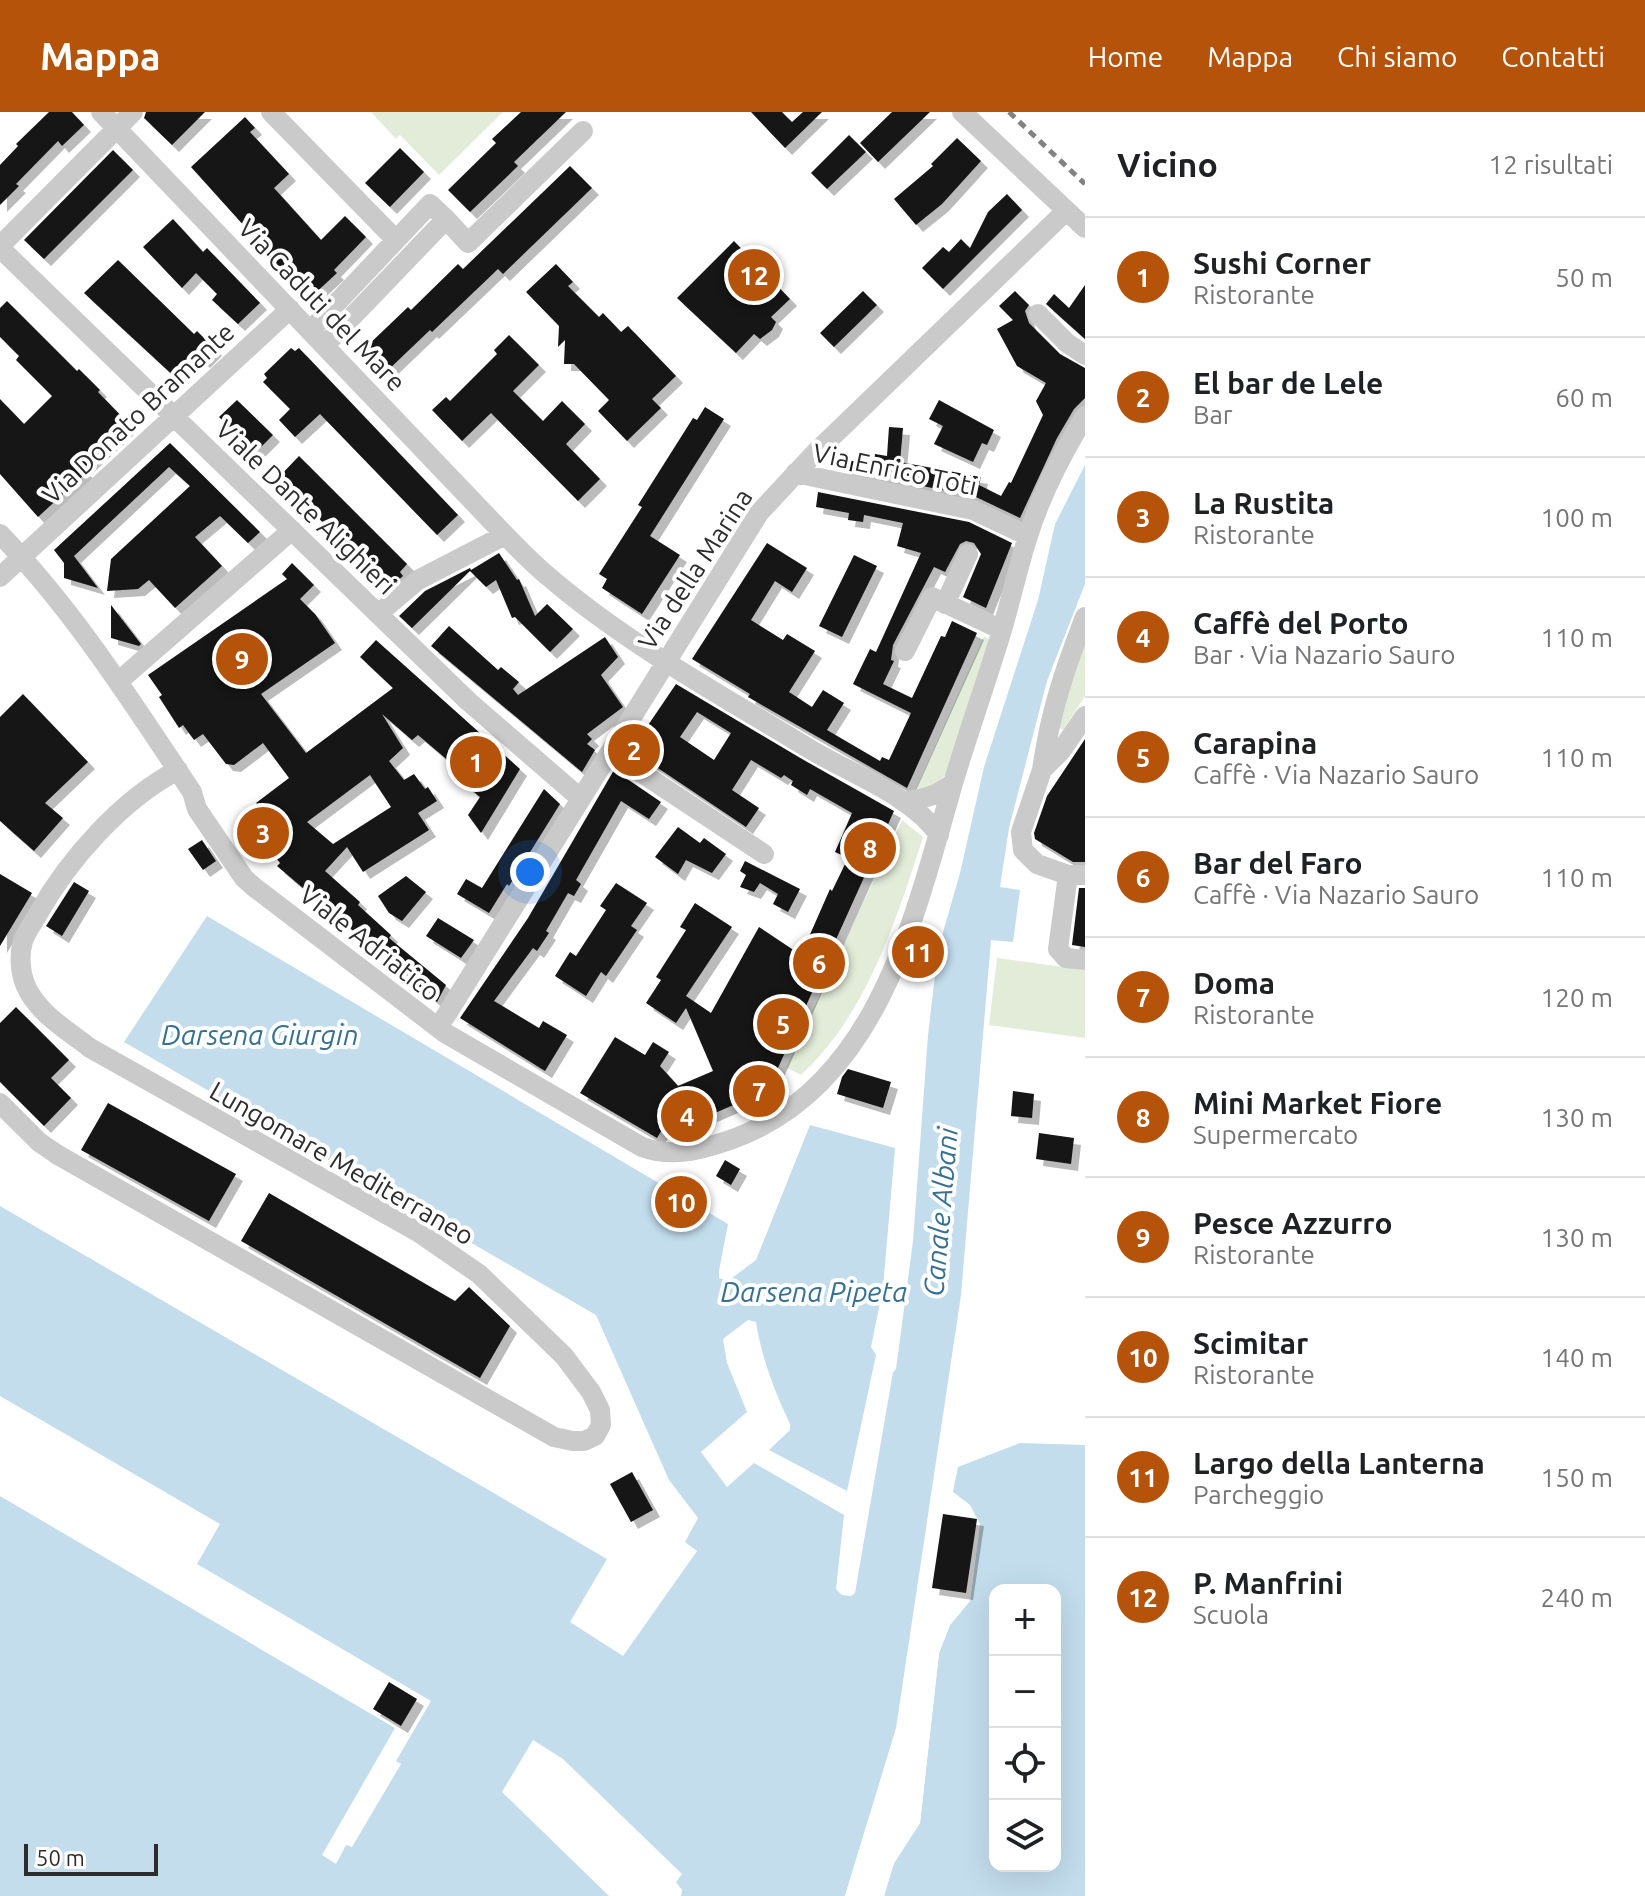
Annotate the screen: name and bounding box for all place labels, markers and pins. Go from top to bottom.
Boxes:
pin: 12 [728,245,780,305]
pin: 9 [216,629,268,689]
pin: 2 [608,720,660,780]
pin: 1 [450,732,502,792]
pin: 3 [237,803,289,863]
pin: 8 [844,818,896,878]
pin: 11 [892,922,944,982]
pin: 6 [793,933,845,993]
pin: 5 [757,994,809,1054]
pin: 7 [733,1061,785,1121]
pin: 4 [661,1086,713,1146]
pin: 10 [655,1172,707,1232]

